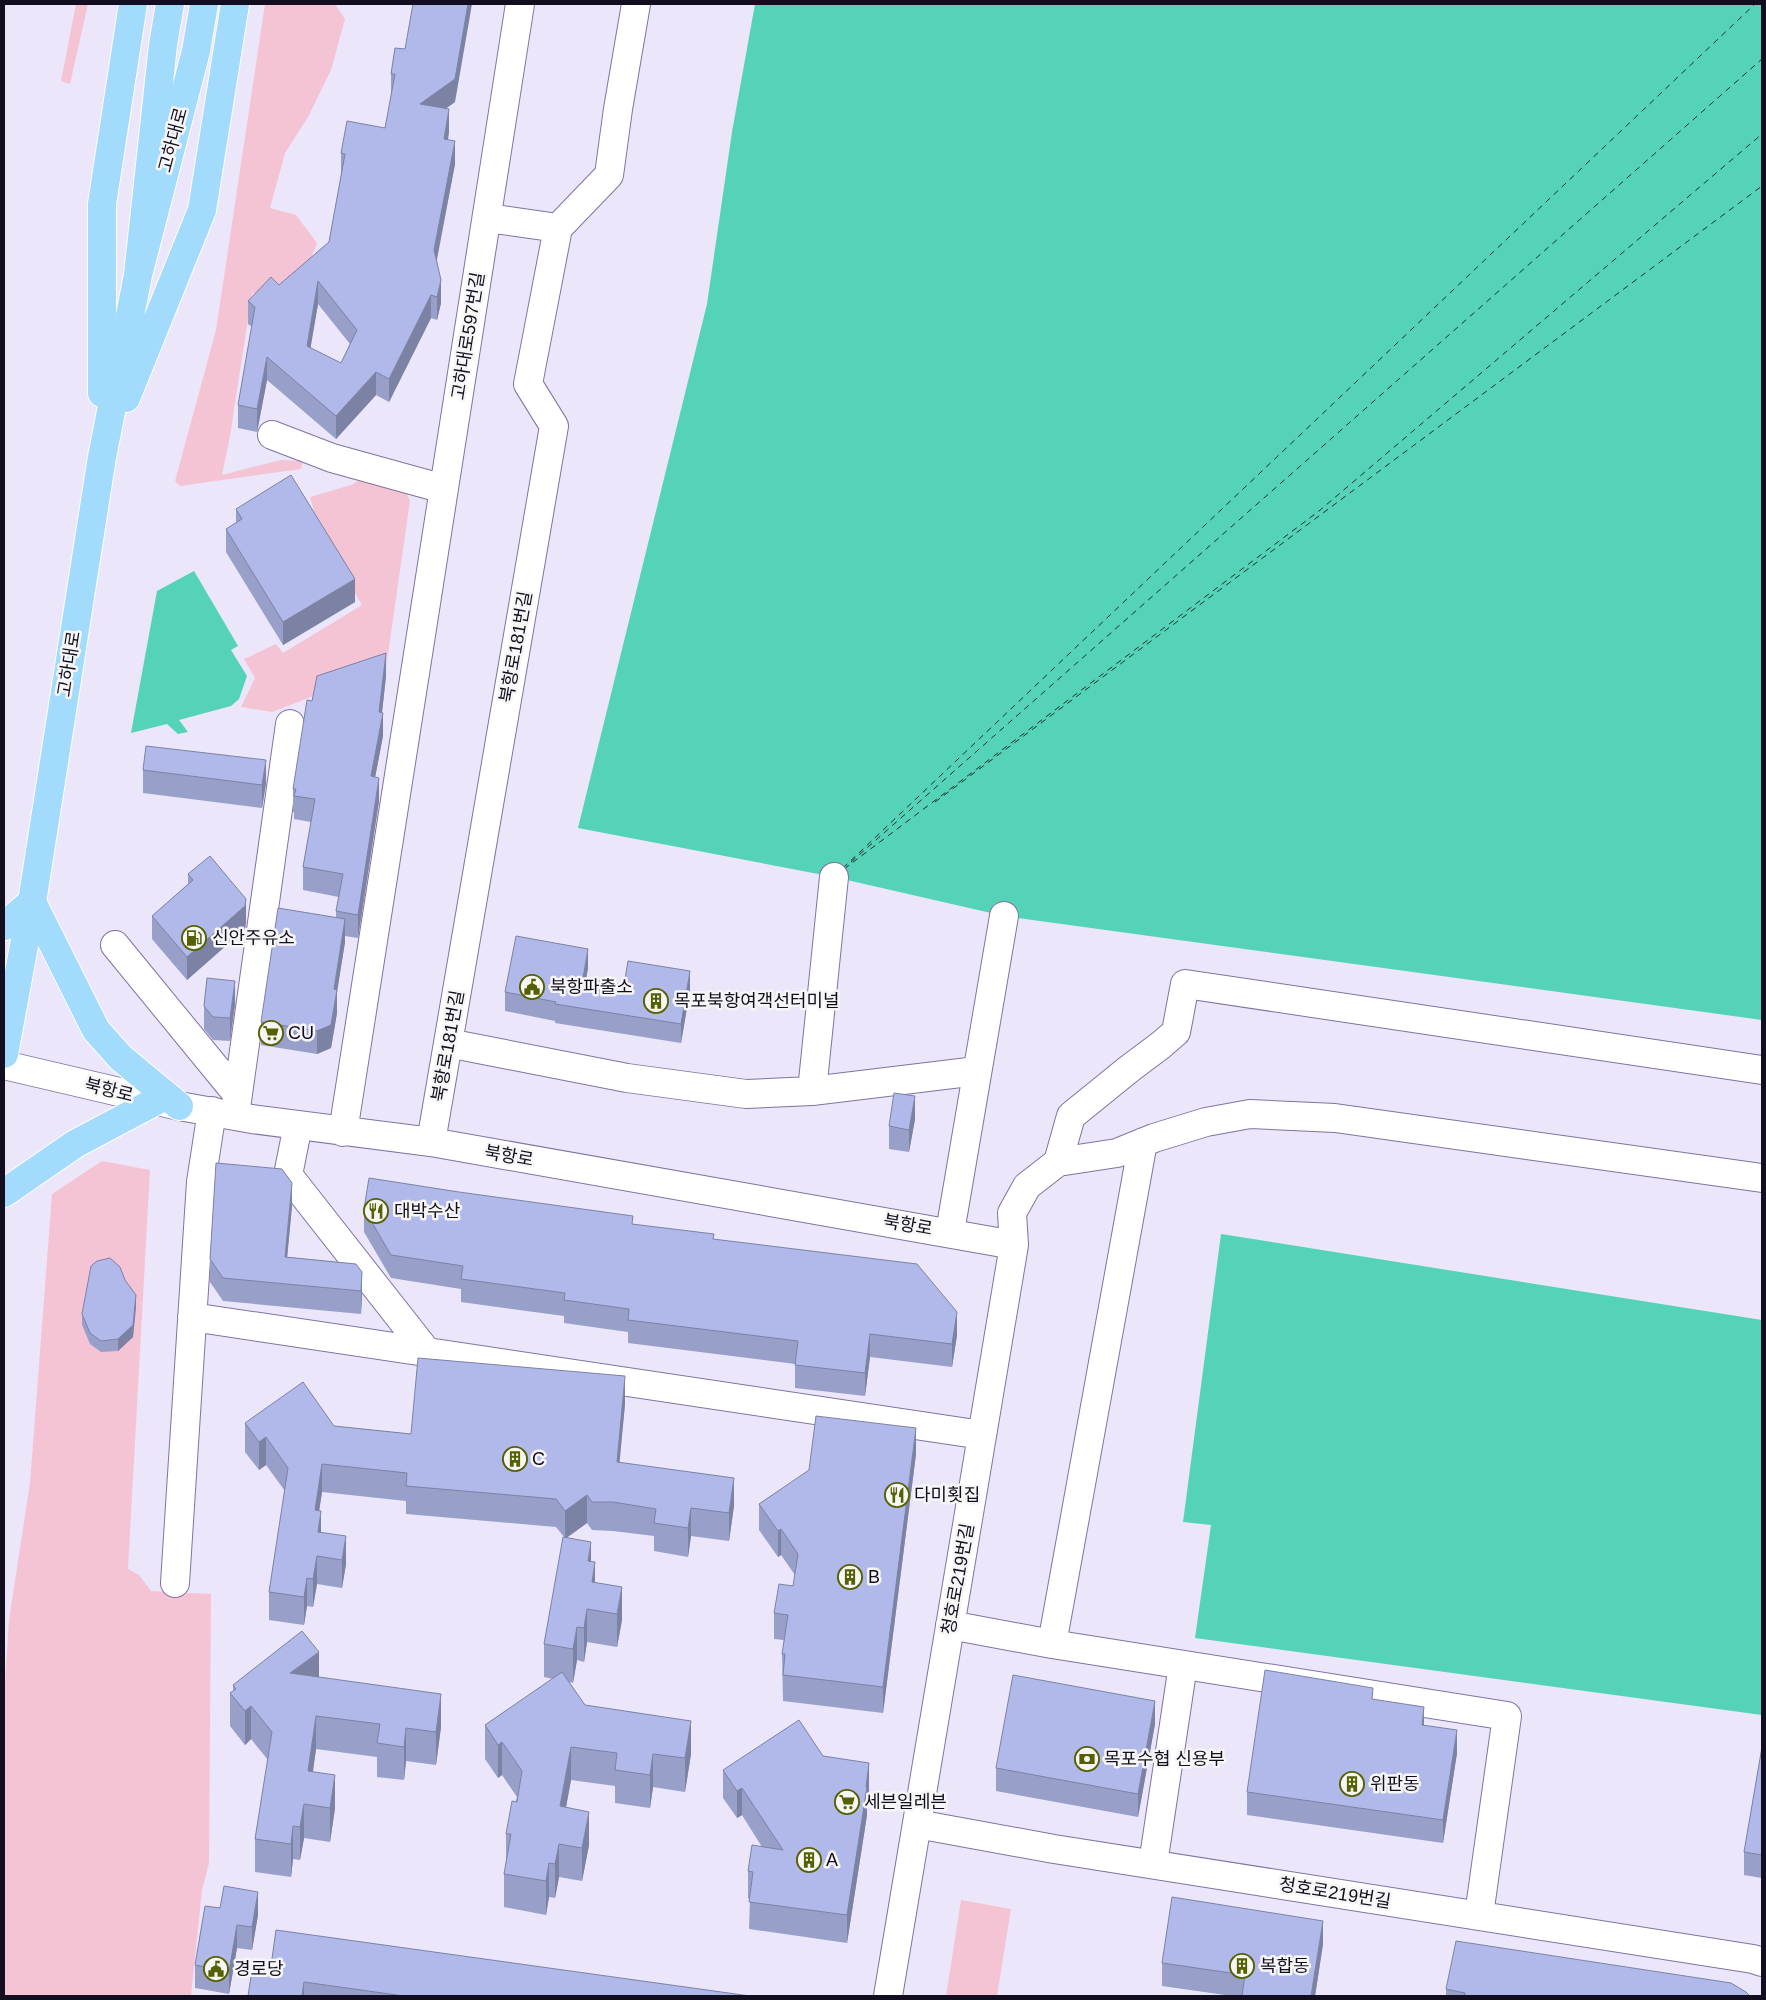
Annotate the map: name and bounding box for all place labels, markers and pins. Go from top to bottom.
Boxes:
fuel station icon: 신안주유소 [181,925,207,951]
place label: 신안주유소 [212,928,295,948]
public building icon: 북항파출소 [519,974,545,1000]
place label: 북항파출소 [550,977,633,997]
building icon: 목포북항여객선터미널 [643,988,669,1014]
place label: 목포북항여객선터미널 [674,991,840,1011]
supermarket icon: CU [258,1020,284,1046]
place label: CU [288,1023,314,1043]
restaurant icon: 대박수산 [363,1198,389,1224]
place label: 대박수산 [394,1201,460,1221]
building icon: C [502,1446,528,1472]
place label: C [532,1449,545,1469]
restaurant icon: 다미횟집 [884,1482,910,1508]
place label: 다미횟집 [914,1485,980,1505]
building icon: B [837,1564,863,1590]
place label: B [868,1567,880,1587]
bank icon: 목포수협 신용부 [1074,1746,1100,1772]
place label: 목포수협 신용부 [1104,1749,1225,1769]
building icon: 위판동 [1339,1771,1365,1797]
place label: 위판동 [1370,1774,1420,1794]
supermarket icon: 세븐일레븐 [834,1789,860,1815]
place label: 세븐일레븐 [864,1792,947,1812]
building icon: A [796,1847,822,1873]
place label: A [826,1850,838,1870]
building icon: 복합동 [1229,1953,1255,1979]
public building icon: 경로당 [203,1956,229,1982]
place label: 복합동 [1260,1956,1310,1976]
place label: 경로당 [234,1959,284,1979]

